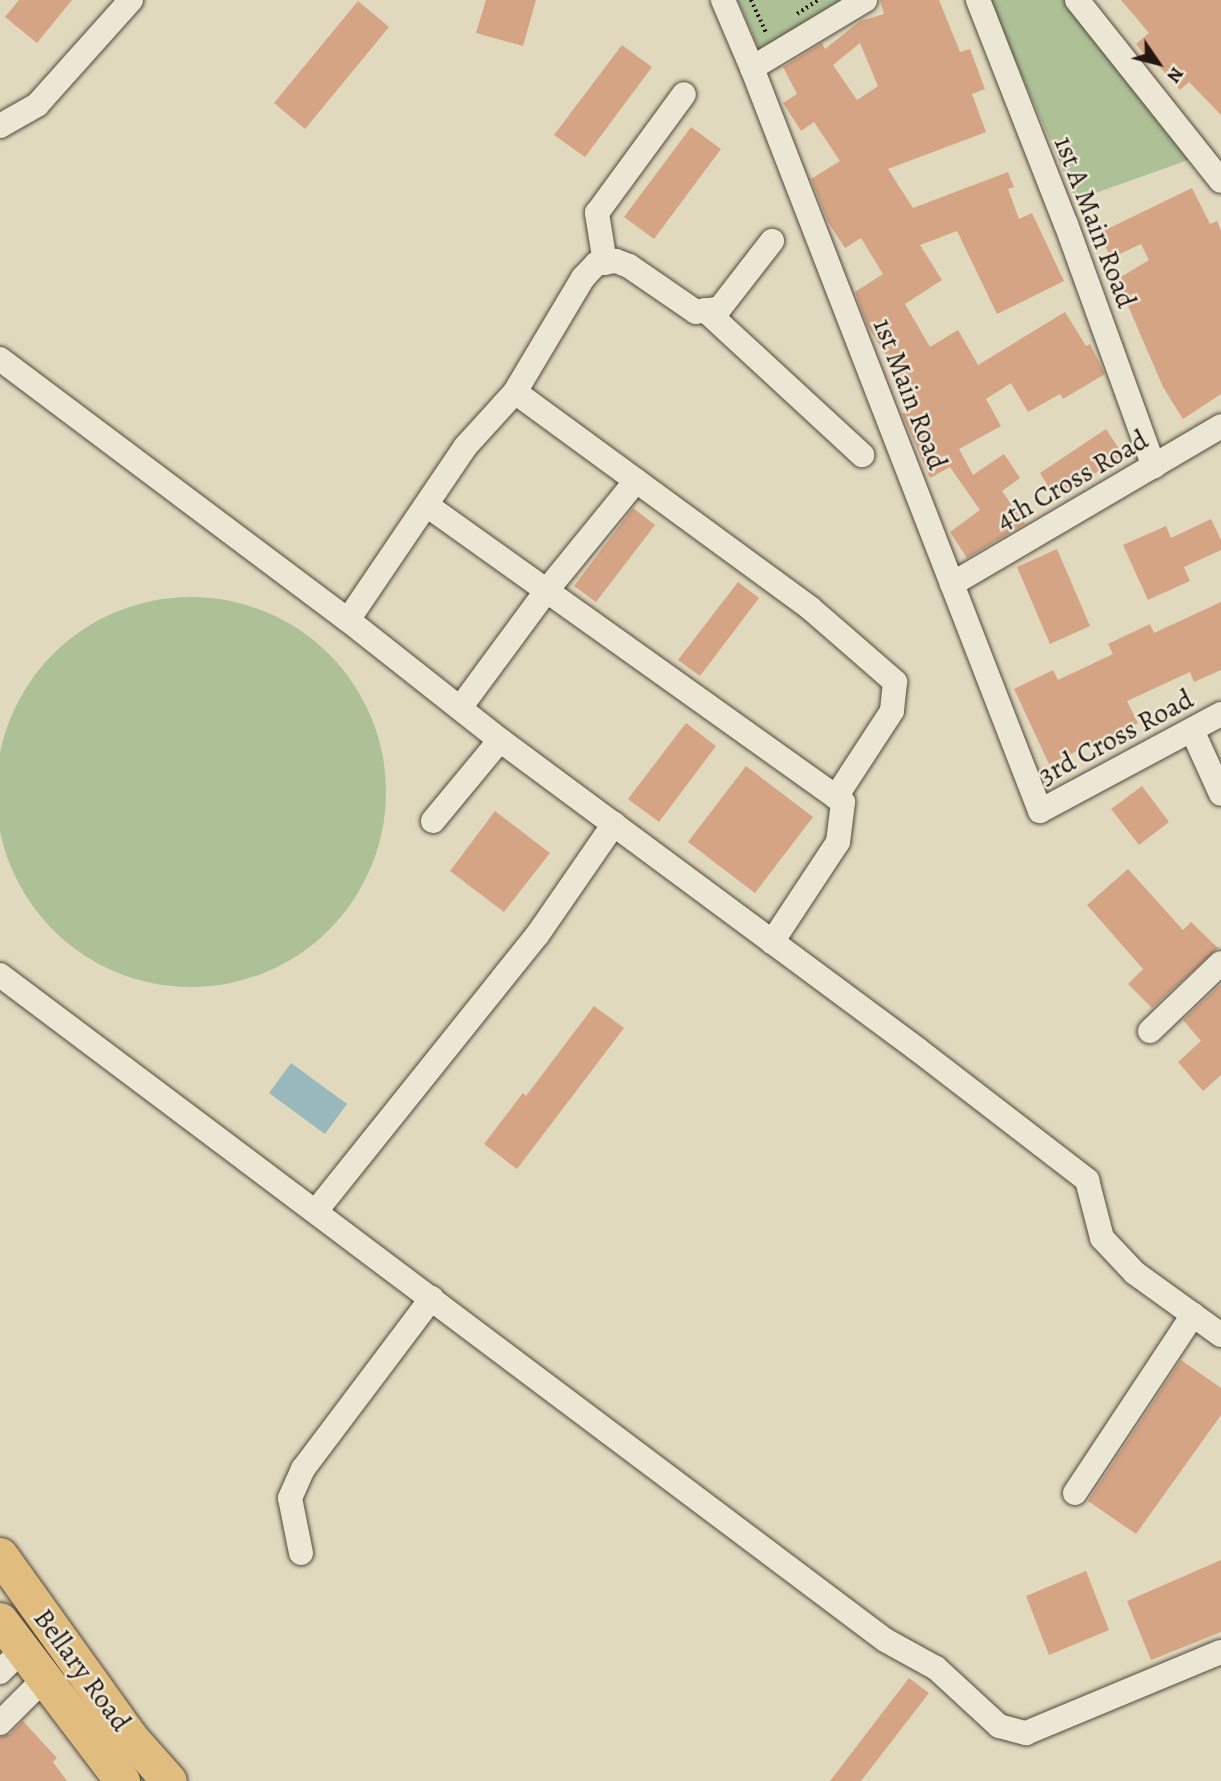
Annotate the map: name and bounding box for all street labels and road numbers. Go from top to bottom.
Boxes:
street label: 1st A Main Road [1047,131,1143,313]
street label: 1st Main Road [866,314,954,474]
street label: 4th Cross Road [990,423,1154,537]
street label: 3rd Cross Road [1033,682,1199,792]
street label: Bellary Road [26,1602,138,1738]

